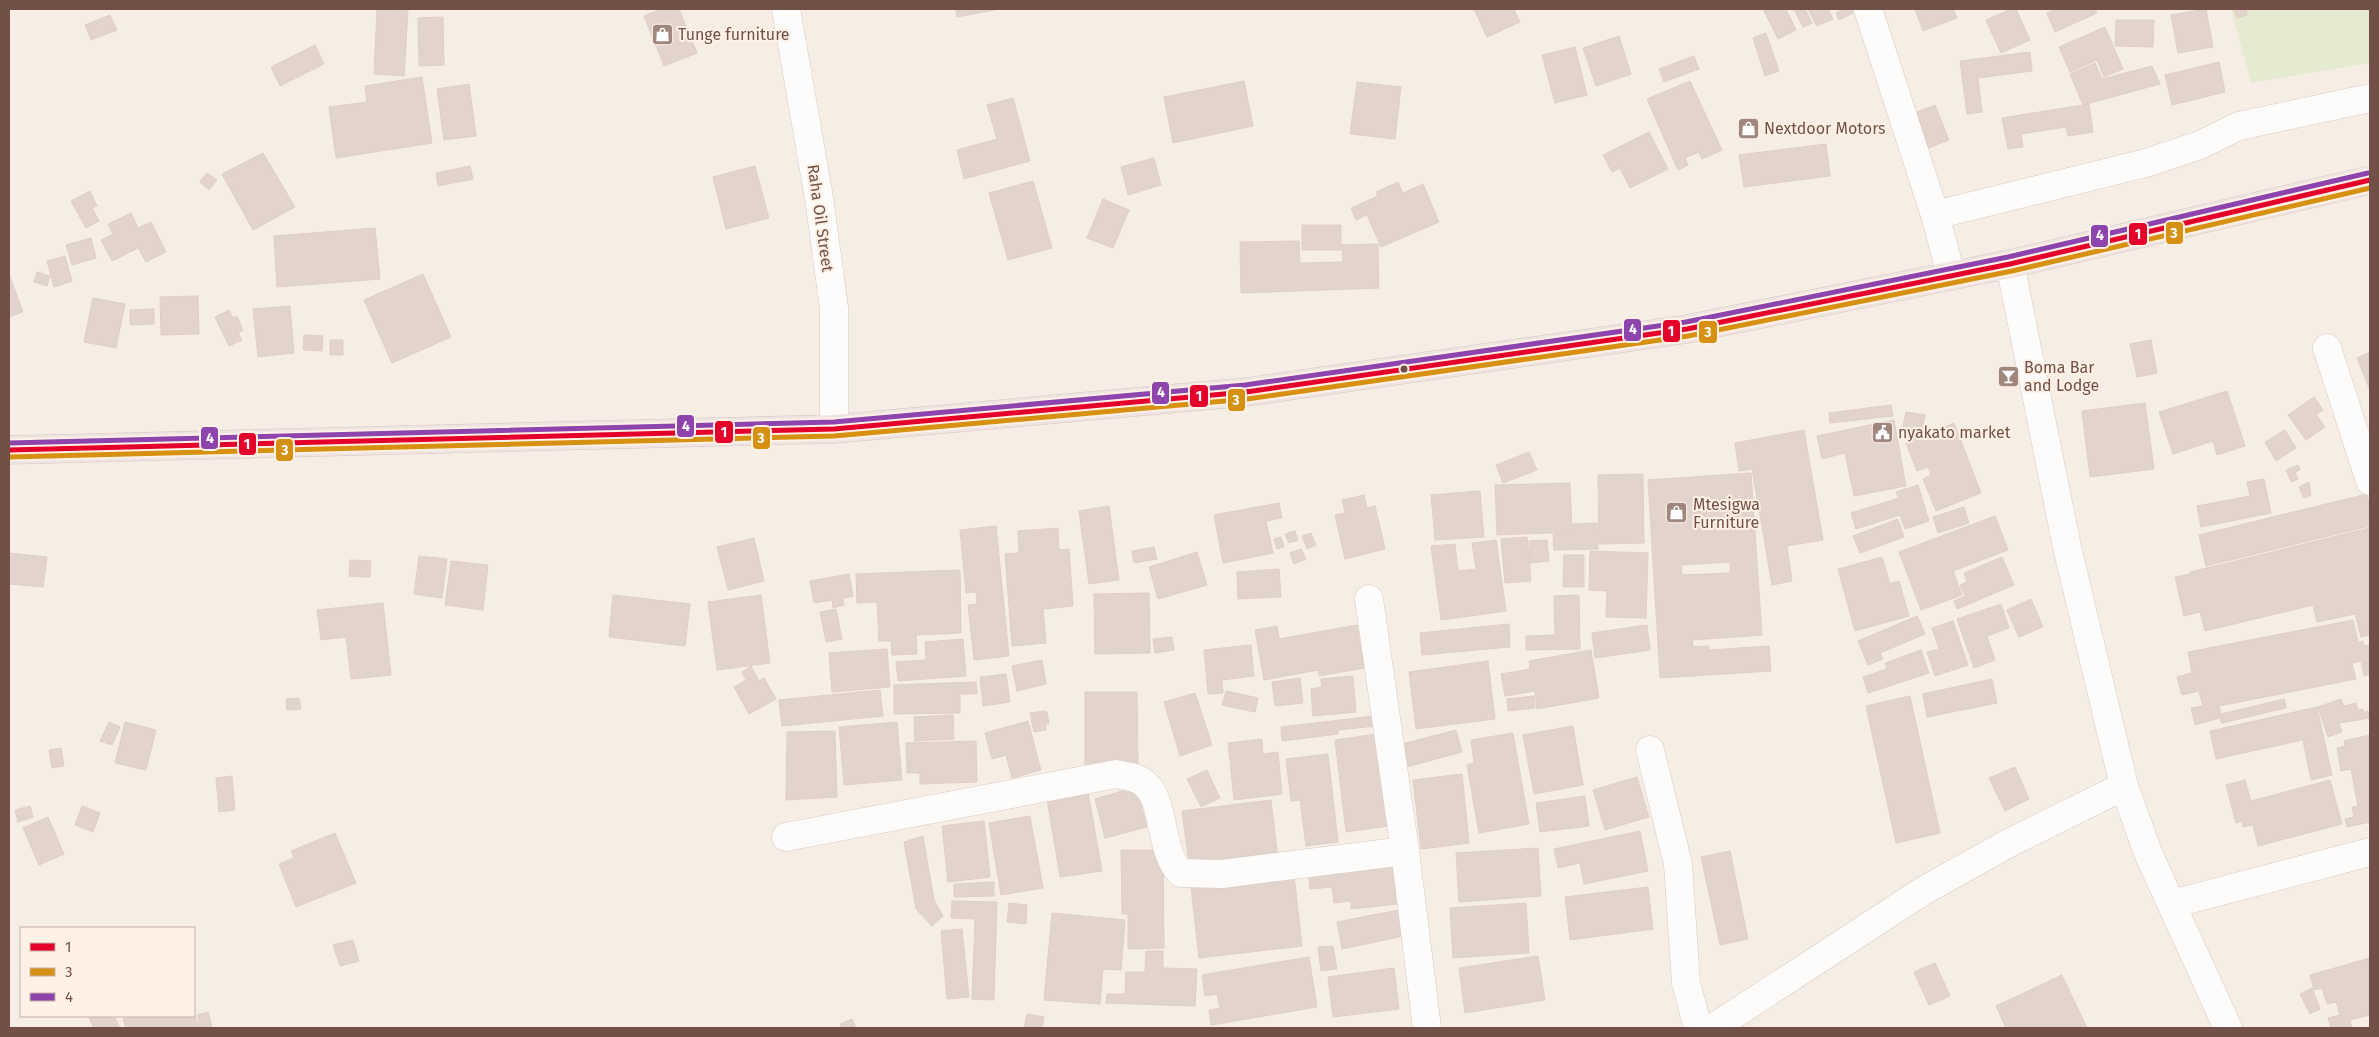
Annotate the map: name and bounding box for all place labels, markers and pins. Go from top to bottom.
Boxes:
shop icon: Tunge furniture [650,22,674,46]
place label: Tunge furniture [678,25,790,44]
shop icon: Nextdoor Motors [1736,116,1760,140]
place label: Nextdoor Motors [1764,119,1886,138]
place label: Boma Bar and Lodge [2024,358,2099,395]
unlabelled marker [1399,364,1409,374]
bar icon: Boma Bar and Lodge [1996,364,2020,388]
public building icon: nyakato market [1870,420,1894,444]
place label: nyakato market [1898,423,2011,442]
place label: Mtesigwa Furniture [1693,495,1760,532]
shop icon: Mtesigwa Furniture [1665,501,1689,525]

